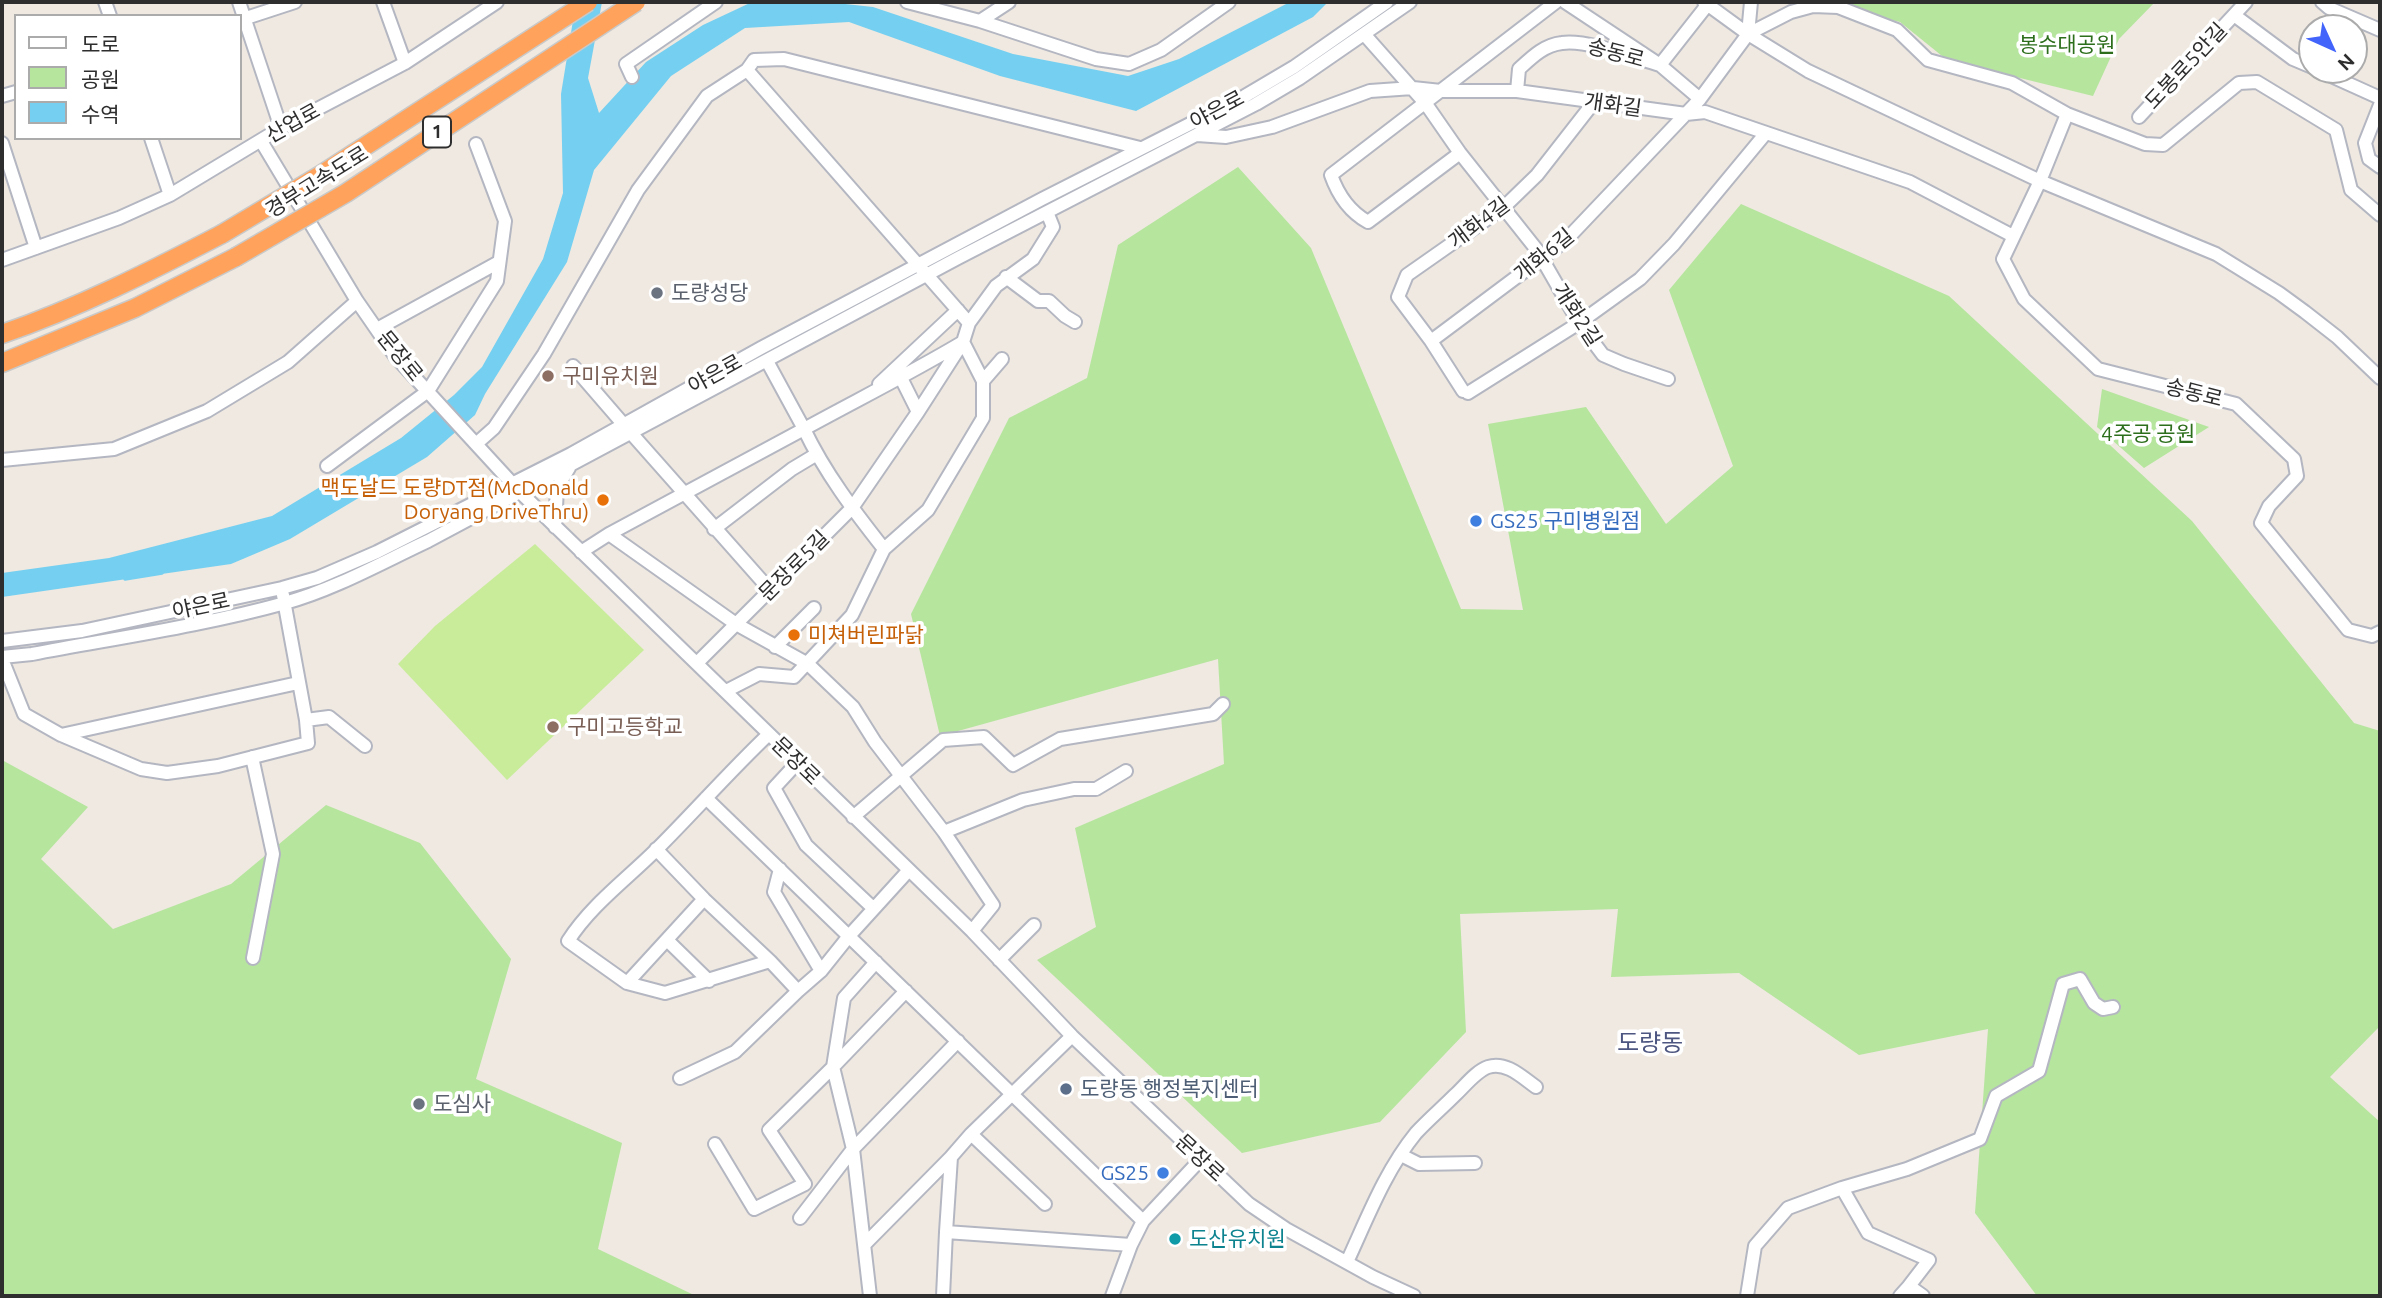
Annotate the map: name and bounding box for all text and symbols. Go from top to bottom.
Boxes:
legend [14,14,242,140]
north arrow [2298,14,2368,84]
street label: 도봉로5안길 [2140,18,2232,114]
text: 도로 [81,32,120,56]
park label: 봉수대공원 [2019,32,2115,58]
street label: 송동로 [1585,33,1647,73]
text: N [2334,50,2359,75]
text: 공원 [81,67,120,91]
street label: 야은로 [1185,85,1249,135]
street label: 개화길 [1583,88,1643,122]
street label: 산업로 [262,98,324,148]
text: 수역 [81,102,120,126]
road number: 1 [423,116,451,148]
street label: 경부고속도로 [261,141,373,223]
street label: 개화4길 [1444,192,1514,254]
street label: 개화6길 [1509,223,1579,287]
street label: 개화2길 [1547,279,1607,351]
place label: 도량성당 [671,280,748,306]
marker: 도량성당 [649,285,665,301]
street label: 문장로 [372,326,428,386]
street label: 야은로 [684,349,746,399]
place label: 구미유치원 [562,363,659,389]
marker: 구미유치원 [540,368,556,384]
street label: 송동로 [2163,374,2225,412]
park label: 4주공 공원 [2101,421,2195,447]
place label: 맥도날드 도량DT점(McDonald Doryang DriveThru) [320,475,589,525]
marker: 맥도날드 도량DT점(McDonald Doryang DriveThru) [595,492,611,508]
place label: GS25 구미병원점 [1490,508,1640,534]
marker: GS25 구미병원점 [1468,513,1484,529]
street label: 문장로5길 [754,526,834,606]
street label: 야은로 [170,588,232,624]
place label: 미쳐버린파닭 [808,622,924,648]
marker: 미쳐버린파닭 [786,627,802,643]
place label: 구미고등학교 [567,714,683,740]
marker: 구미고등학교 [545,719,561,735]
street label: 문장로 [766,732,826,790]
district label: 도량동 [1617,1029,1683,1057]
place label: 도량동 행정복지센터 [1080,1076,1259,1102]
marker: 도량동 행정복지센터 [1058,1081,1074,1097]
place label: 도심사 [433,1091,491,1117]
marker: 도심사 [411,1096,427,1112]
street label: 문장로 [1170,1129,1230,1187]
place label: GS25 [1100,1160,1149,1186]
marker: GS25 [1155,1165,1171,1181]
place label: 도산유치원 [1189,1226,1286,1252]
marker: 도산유치원 [1167,1231,1183,1247]

